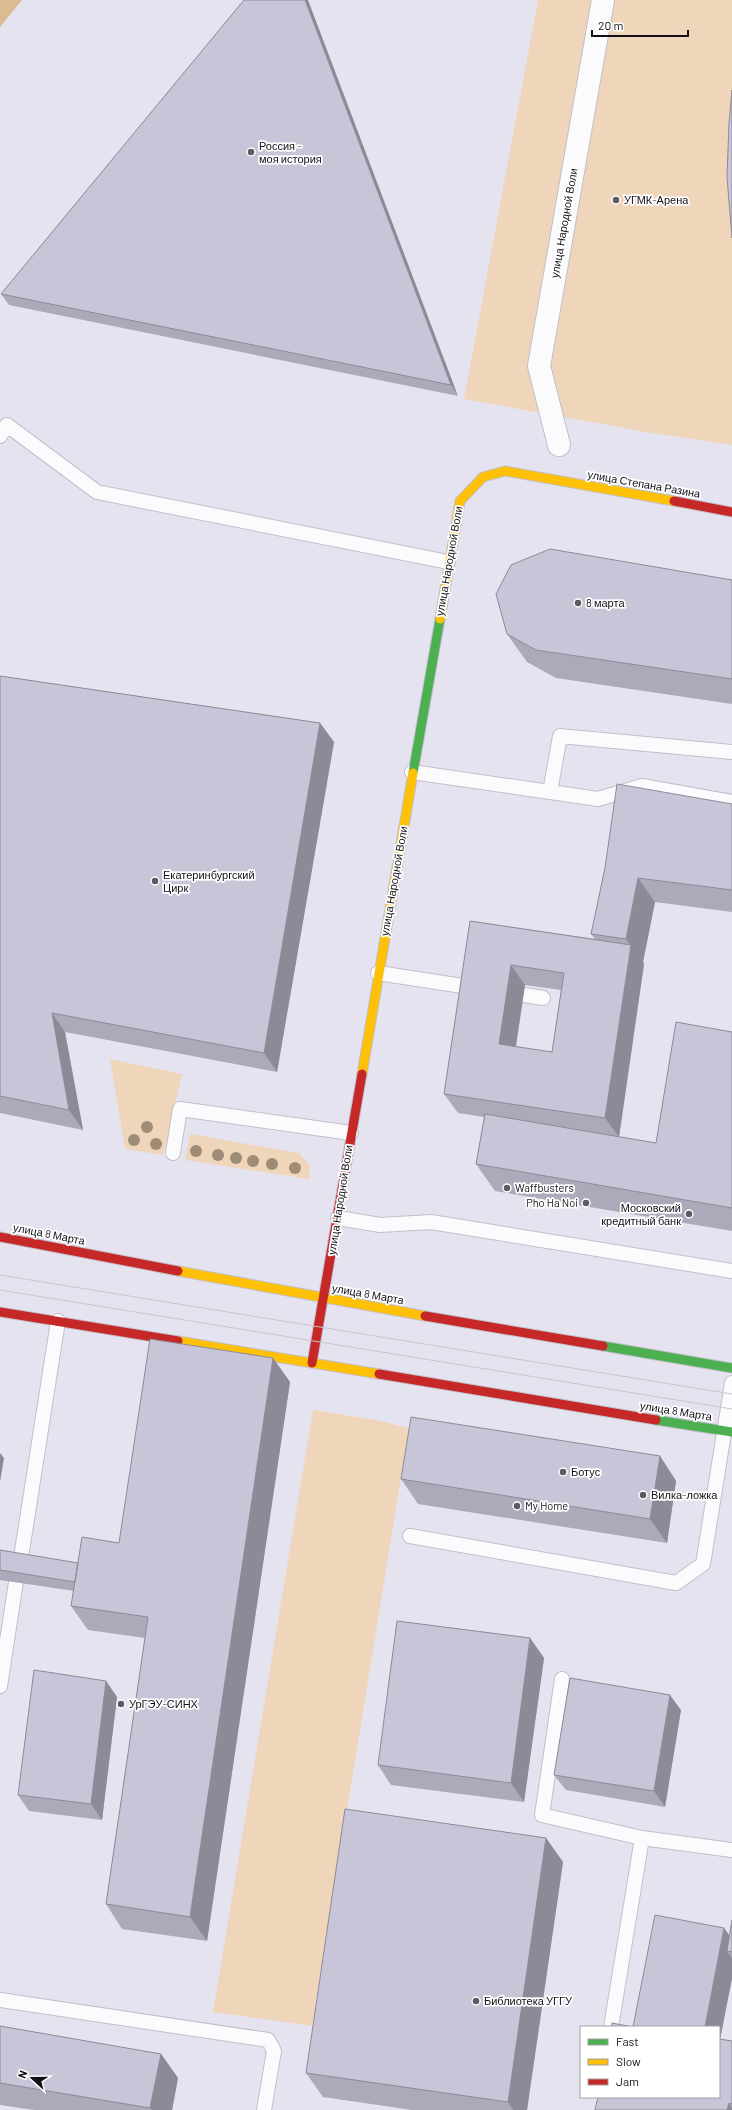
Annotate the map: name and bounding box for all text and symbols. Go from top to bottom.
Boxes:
scale bar [592,12,688,38]
text: 20 m [598,18,624,32]
place label: Россия - моя история [259,139,322,165]
marker: Россия - моя история [246,147,256,157]
street label: улица Народной Воли [547,167,580,279]
place label: УГМК-Арена [624,193,689,206]
marker: УГМК-Арена [611,195,621,205]
street label: улица Степана Разина [587,467,702,500]
street label: улица Народной Воли [432,505,465,617]
place label: 8 марта [586,596,625,609]
marker: 8 марта [573,598,583,608]
street label: улица Народной Воли [377,825,410,937]
place label: Екатеринбургский Цирк [163,868,255,894]
marker: Екатеринбургский Цирк [150,876,160,886]
street label: улица Народной Воли [324,1144,355,1256]
place label: Waffbusters [515,1181,574,1194]
marker: Waffbusters [502,1183,512,1193]
place label: Pho Ha Noi [526,1196,578,1209]
marker: Pho Ha Noi [581,1198,591,1208]
place label: Московский кредитный банк [601,1201,681,1227]
marker: Московский кредитный банк [684,1209,694,1219]
street label: улица 8 Марта [12,1220,87,1247]
street label: улица 8 Марта [331,1281,406,1306]
street label: улица 8 Марта [639,1398,714,1423]
place label: Ботус [571,1465,601,1478]
marker: Ботус [558,1467,568,1477]
place label: Вилка-ложка [651,1488,718,1501]
marker: Вилка-ложка [638,1490,648,1500]
place label: My Home [525,1499,568,1512]
marker: My Home [512,1501,522,1511]
place label: УрГЭУ-СИНХ [129,1697,199,1710]
marker: УрГЭУ-СИНХ [116,1699,126,1709]
place label: Библиотека УГГУ [484,1994,573,2007]
marker: Библиотека УГГУ [471,1996,481,2006]
legend [580,2026,720,2098]
text: Fast [616,2034,639,2048]
text: Slow [616,2054,641,2068]
north arrow [12,2058,52,2098]
text: N [15,2068,30,2080]
text: Jam [616,2074,639,2088]

